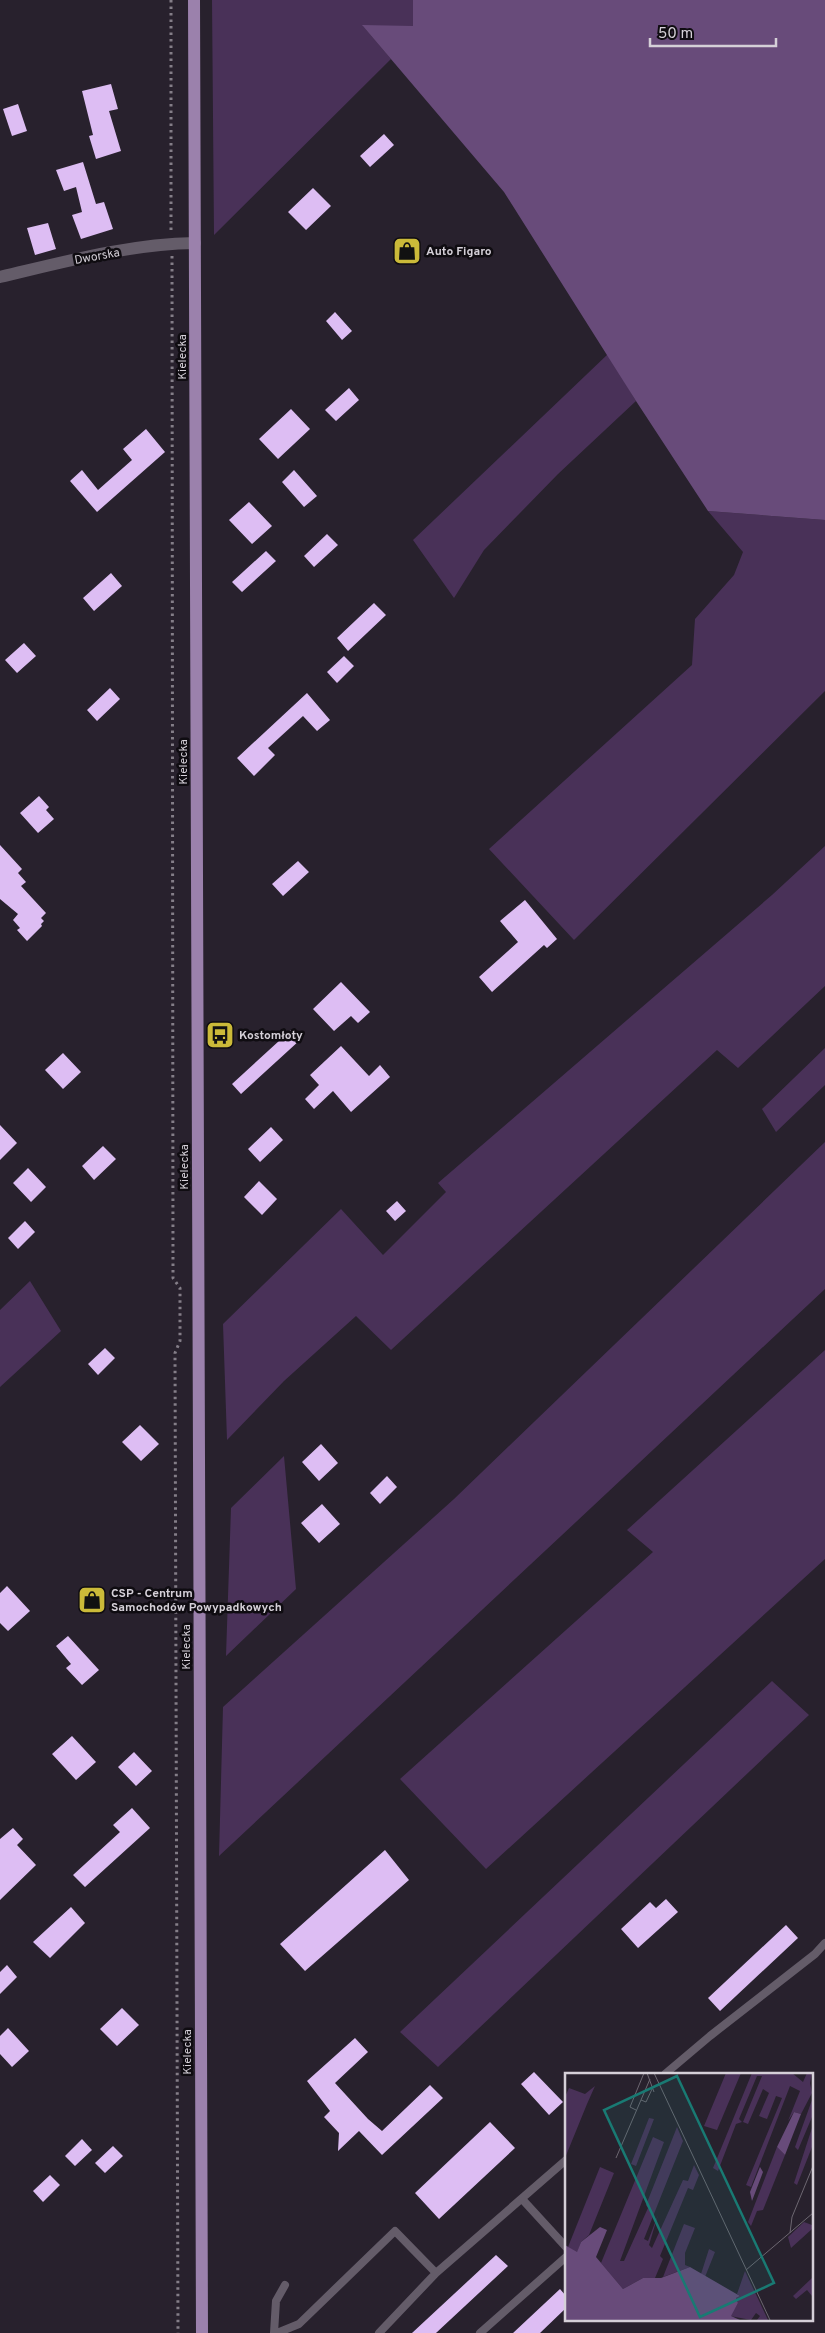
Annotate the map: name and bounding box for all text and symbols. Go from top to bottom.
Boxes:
scale bar [650,15,776,47]
text: 50 m [658,25,693,44]
shop icon: Auto Figaro [392,236,422,266]
place label: Auto Figaro [426,244,492,260]
street label: Dworska [73,245,121,269]
street label: Kielecka [175,334,191,380]
street label: Kielecka [176,739,192,785]
bus stop icon: Kostomłoty [205,1020,235,1050]
place label: Kostomłoty [239,1028,303,1044]
street label: Kielecka [177,1144,193,1190]
shop icon: CSP - Centrum Samochodów Powypadkowych [77,1585,107,1615]
place label: CSP - Centrum Samochodów Powypadkowych [111,1586,282,1616]
street label: Kielecka [179,1624,195,1670]
street label: Kielecka [180,2029,196,2075]
inset map [565,2073,812,2320]

